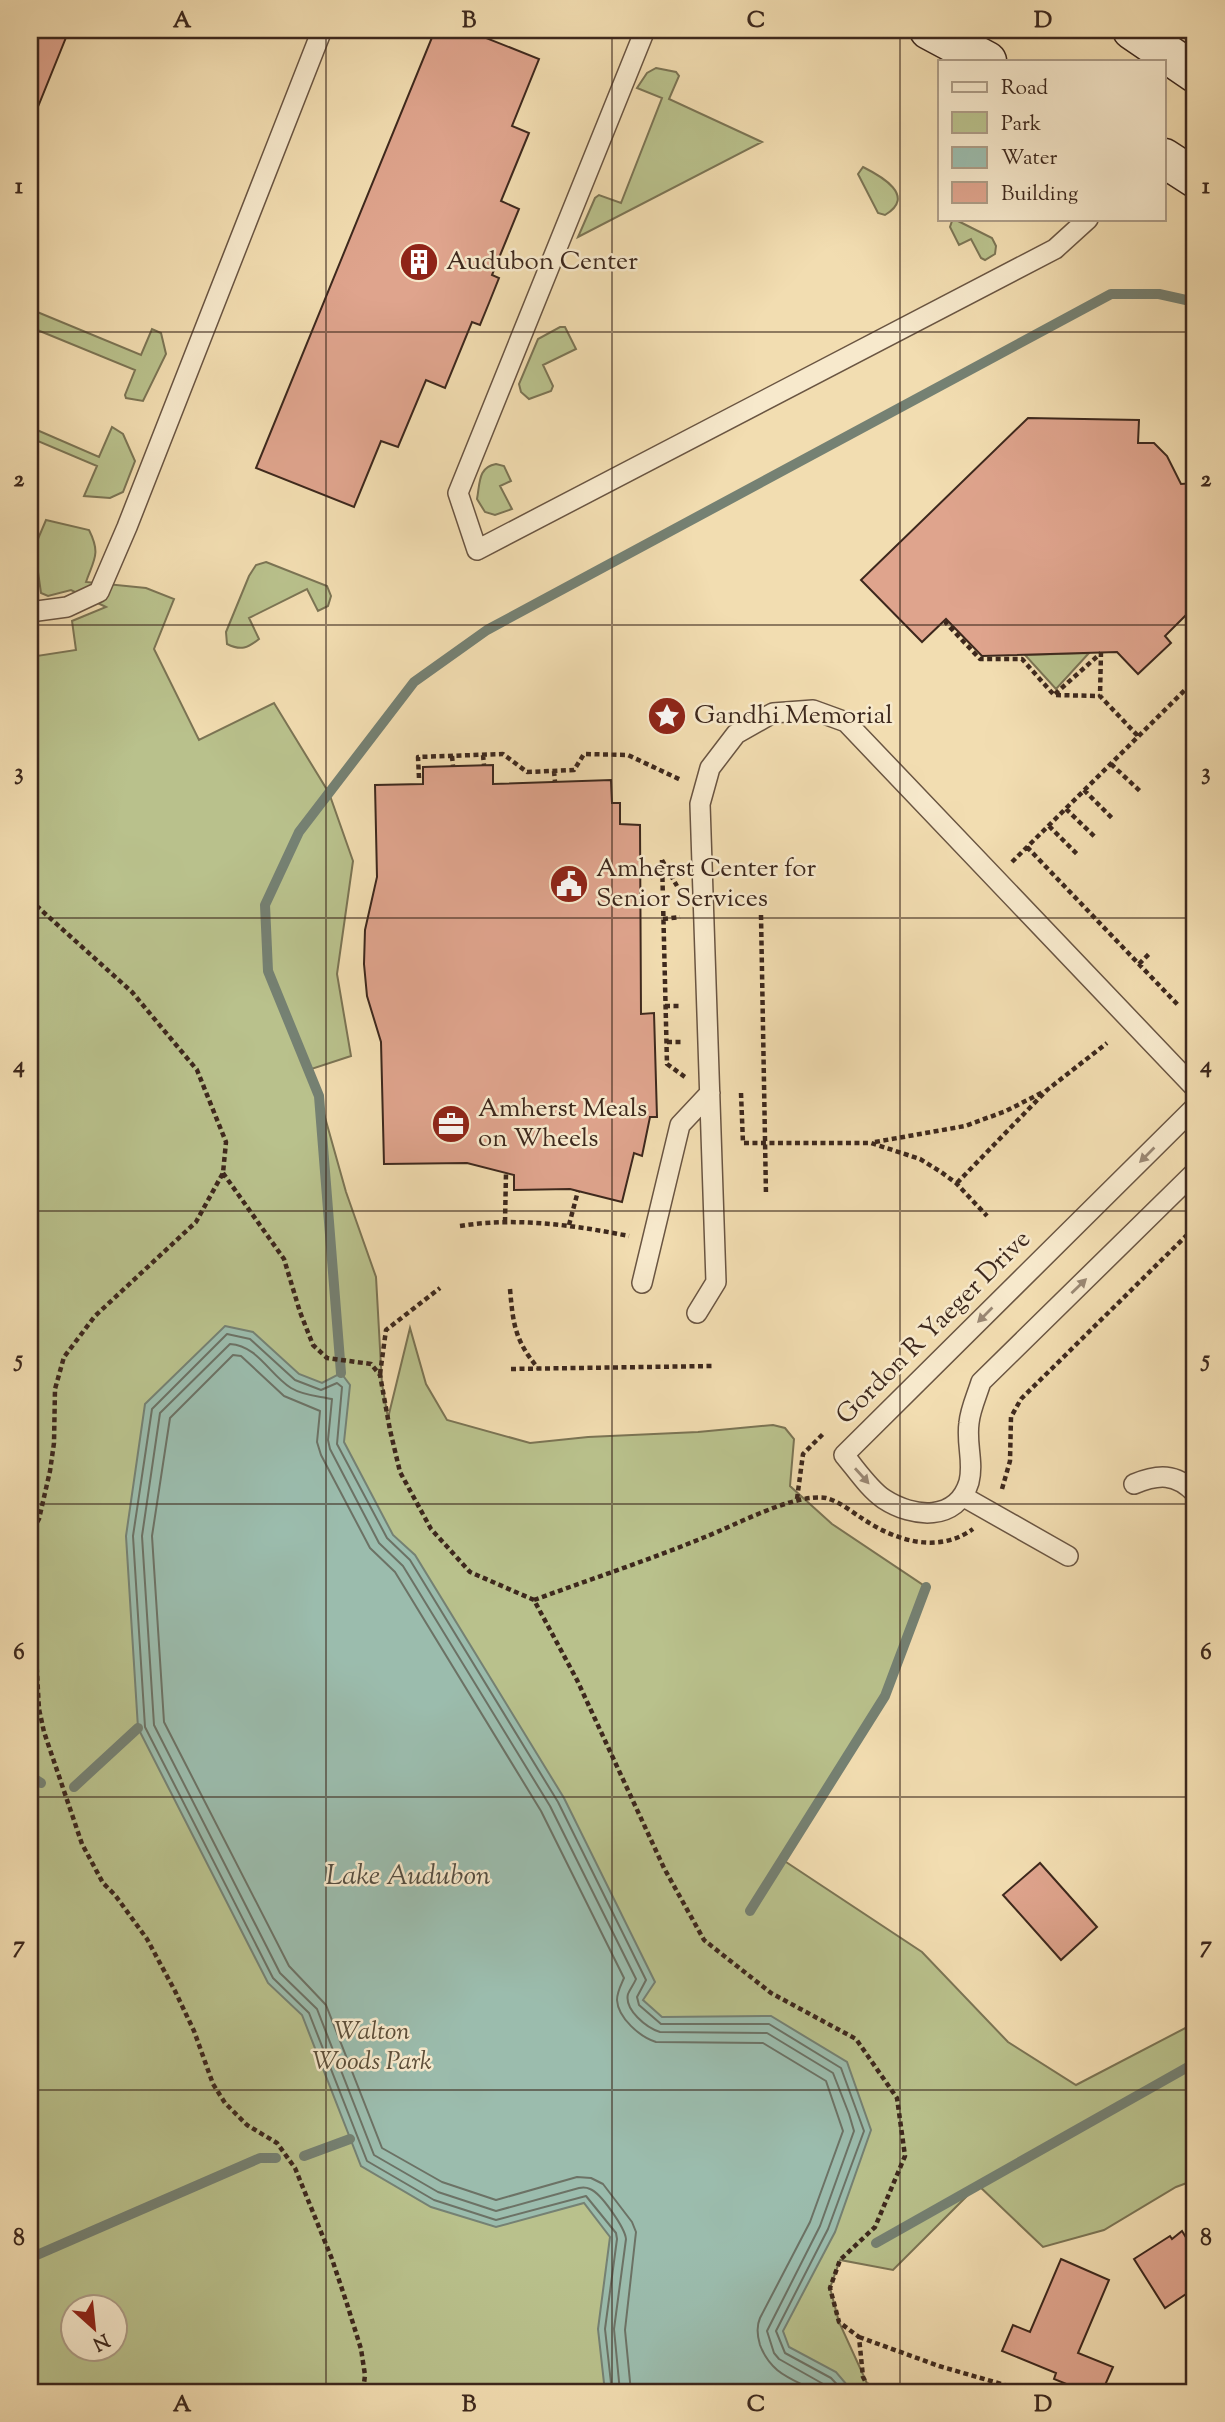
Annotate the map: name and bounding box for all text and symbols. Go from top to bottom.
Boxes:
text: A [173,5,192,38]
text: B [462,5,477,38]
text: C [747,5,765,38]
text: D [1034,5,1052,38]
legend [938,60,1166,220]
text: Road [1001,74,1048,104]
text: Park [1001,110,1042,140]
text: Water [1001,144,1058,174]
text: 1 [15,171,23,204]
text: 1 [1202,171,1210,204]
text: Building [1001,180,1078,210]
building icon: Audubon Center [398,241,440,283]
place label: Audubon Center [446,244,638,281]
text: 2 [14,464,25,497]
text: 2 [1201,464,1212,497]
place icon: Gandhi Memorial [646,695,688,737]
place label: Gandhi Memorial [694,698,893,735]
text: 3 [14,757,24,790]
text: 3 [1201,757,1211,790]
place label: Amherst Center for Senior Services [596,851,817,918]
public building icon: Amherst Center for Senior Services [548,863,590,905]
text: 4 [12,1050,25,1083]
text: 4 [1199,1050,1212,1083]
place label: Amherst Meals on Wheels [478,1091,647,1158]
office icon: Amherst Meals on Wheels [430,1103,472,1145]
one-way arrow [1138,1146,1155,1163]
street label: Gordon R Yaeger Drive [828,1222,1040,1434]
one-way arrow [1070,1279,1087,1295]
one-way arrow [977,1306,994,1322]
text: 5 [13,1344,23,1377]
text: 5 [1200,1344,1210,1377]
one-way arrow [854,1467,870,1484]
text: 6 [13,1637,25,1670]
text: 6 [1200,1637,1212,1670]
water label: Lake Audubon [325,1857,491,1897]
text: 7 [13,1930,25,1963]
text: 7 [1200,1930,1212,1963]
park label: Walton Woods Park [312,2014,432,2081]
text: 8 [13,2223,25,2256]
text: 8 [1200,2223,1212,2256]
north arrow [60,2292,130,2362]
text: N [88,2325,113,2356]
text: A [173,2389,192,2422]
text: B [462,2389,477,2422]
text: C [747,2389,765,2422]
text: D [1034,2389,1052,2422]

